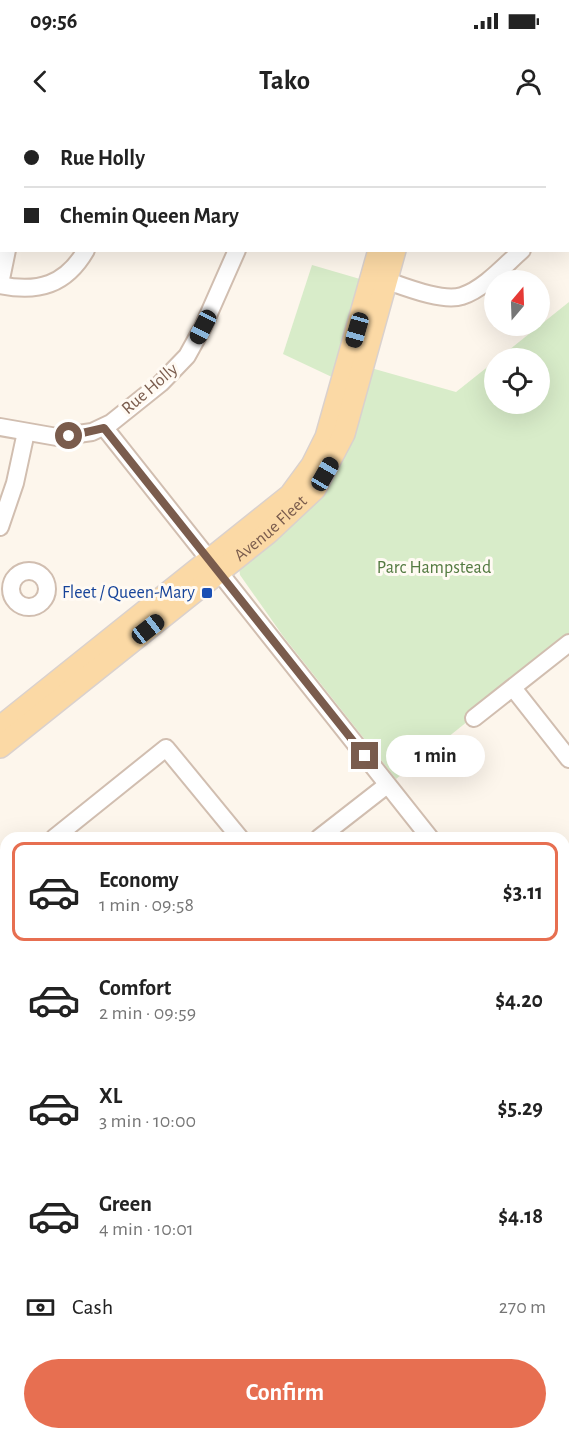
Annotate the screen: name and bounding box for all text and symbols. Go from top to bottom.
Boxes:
text: 09:56 [30,10,77,32]
icon: back [24,65,57,98]
icon: person [512,65,545,98]
text: Tako [259,67,310,94]
text: Rue Holly [60,147,145,169]
text: Chemin Queen Mary [60,205,239,227]
north arrow [484,270,550,336]
map controls [484,270,550,414]
car [187,307,219,347]
car [343,310,371,350]
button: locate [484,348,550,414]
street label: Rue Holly [119,360,182,418]
route start [55,422,82,449]
car [308,454,342,494]
street label: Avenue Fleet [231,492,311,565]
park label: Parc Hampstead [377,559,491,577]
place label: Fleet / Queen-Mary [62,584,195,602]
marker: Fleet / Queen-Mary [200,586,214,600]
car [128,611,168,647]
callout: 1 min [386,735,485,777]
route end [351,742,378,769]
text: 1 min [414,746,457,766]
icon: car [27,865,81,919]
text: Economy [99,869,179,891]
text: $3.11 [503,881,543,903]
text: 1 min · 09:58 [99,895,194,915]
icon: car [27,973,81,1027]
text: Comfort [99,977,171,999]
text: $4.20 [495,989,543,1011]
text: 2 min · 09:59 [99,1003,196,1023]
icon: car [27,1081,81,1135]
text: XL [99,1085,122,1107]
text: $5.29 [498,1097,543,1119]
text: 3 min · 10:00 [99,1111,196,1131]
icon: car [27,1189,81,1243]
text: Green [99,1193,152,1215]
text: $4.18 [498,1205,543,1227]
text: 4 min · 10:01 [99,1219,194,1239]
icon: cash [24,1291,57,1324]
text: Cash [72,1296,113,1318]
text: 270 m [499,1297,546,1317]
button: Confirm [24,1359,546,1428]

